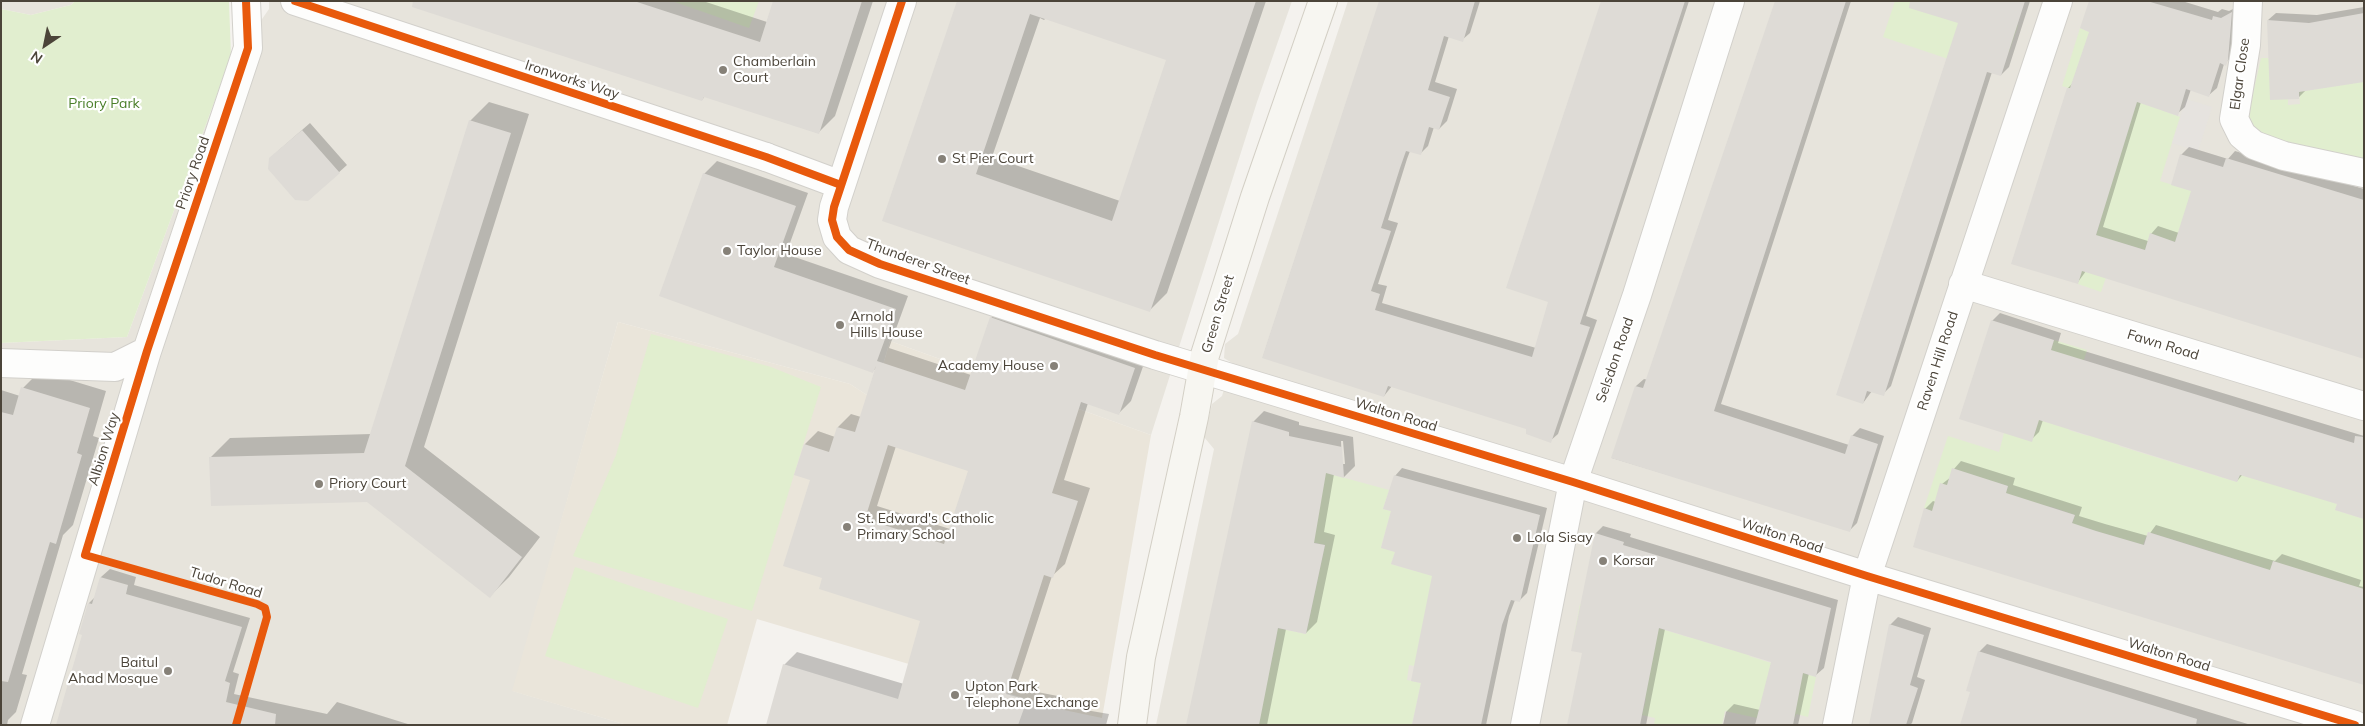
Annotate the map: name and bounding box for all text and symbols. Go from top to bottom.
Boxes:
north arrow [20,20,70,70]
street label: Elgar Close [2227,37,2253,111]
text: N [27,47,46,68]
place label: Chamberlain Court [733,54,816,86]
street label: Ironworks Way [523,57,621,103]
marker: Chamberlain Court [717,64,729,76]
park label: Priory Park [68,96,140,112]
street label: Priory Road [173,134,213,212]
place label: St Pier Court [952,151,1034,167]
marker: St Pier Court [936,153,948,165]
street label: Thunderer Street [864,235,972,289]
place label: Taylor House [737,243,822,259]
marker: Taylor House [721,245,733,257]
street label: Green Street [1198,273,1238,355]
place label: Arnold Hills House [850,309,923,342]
street label: Raven Hill Road [1914,309,1962,413]
street label: Selsdon Road [1593,315,1637,405]
marker: Arnold Hills House [834,319,846,331]
street label: Fawn Road [2125,326,2201,364]
place label: Academy House [938,358,1044,374]
marker: Academy House [1048,360,1060,372]
street label: Walton Road [1353,394,1439,436]
street label: Albion Way [85,410,123,488]
place label: Priory Court [329,476,406,492]
marker: Priory Court [313,478,325,490]
place label: St. Edward's Catholic Primary School [857,511,994,544]
street label: Walton Road [1739,515,1825,557]
marker: St. Edward's Catholic Primary School [841,521,853,533]
place label: Lola Sisay [1527,530,1593,546]
marker: Lola Sisay [1511,532,1523,544]
place label: Korsar [1613,553,1655,569]
marker: Korsar [1597,555,1609,567]
street label: Tudor Road [188,564,264,602]
street label: Walton Road [2126,634,2212,676]
place label: Baitul Ahad Mosque [68,655,158,688]
marker: Baitul Ahad Mosque [162,665,174,677]
place label: Upton Park Telephone Exchange [965,679,1098,712]
marker: Upton Park Telephone Exchange [949,689,961,701]

